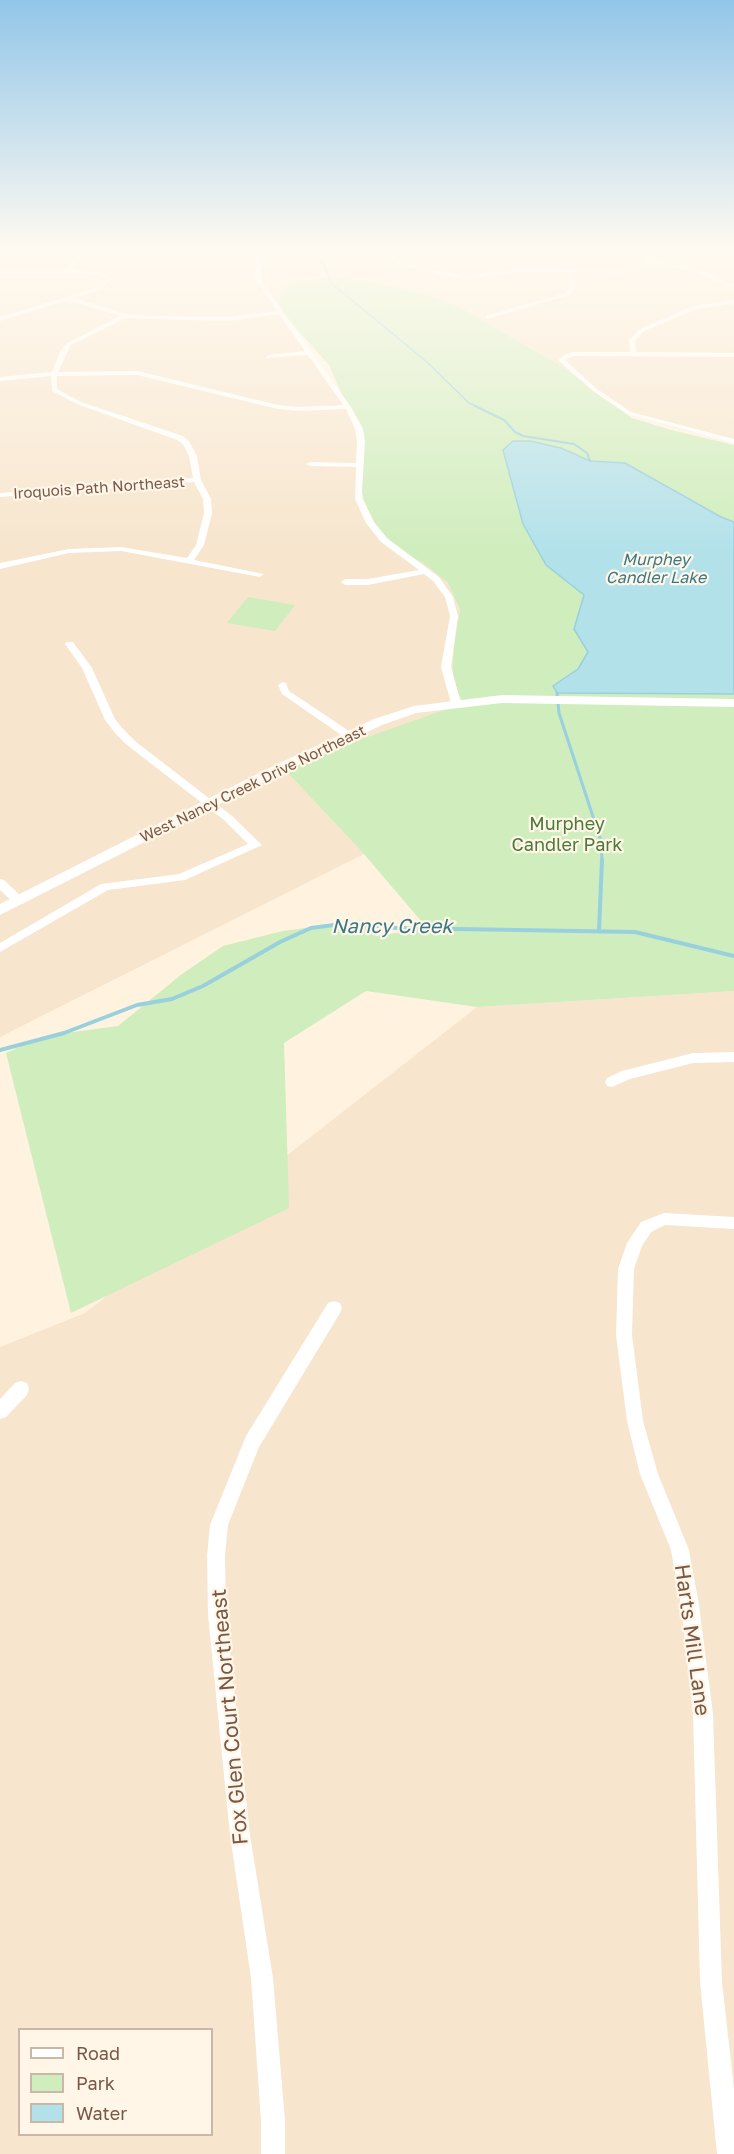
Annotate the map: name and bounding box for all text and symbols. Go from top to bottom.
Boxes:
street label: Iroquois Path Northeast [12,473,186,503]
water label: Murphey Candler Lake [606,550,706,588]
street label: West Nancy Creek Drive Northeast [137,721,369,847]
park label: Murphey Candler Park [511,813,623,856]
water label: Nancy Creek [331,915,453,939]
street label: Harts Mill Lane [669,1563,715,1717]
street label: Fox Glen Court Northeast [206,1588,254,1846]
legend [18,2028,213,2136]
text: Road [76,2042,120,2064]
text: Park [76,2072,115,2094]
text: Water [76,2102,127,2124]

